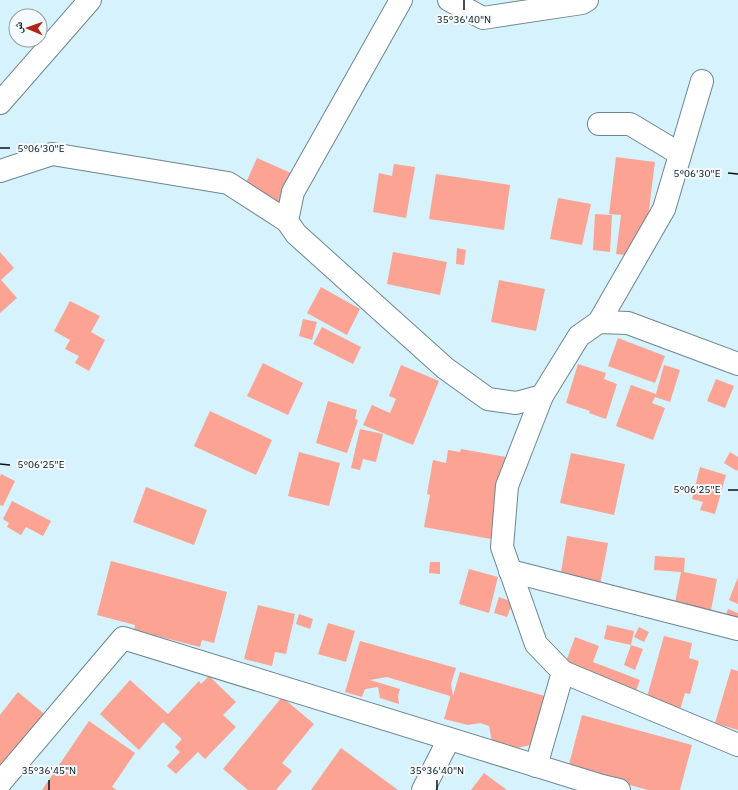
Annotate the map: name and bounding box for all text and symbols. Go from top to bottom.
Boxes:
north arrow [8,8,48,48]
text: 35°36'40"N [437,13,491,26]
text: ش [11,21,26,34]
text: 5°06'30"E [17,142,65,155]
text: 5°06'30"E [673,167,721,180]
text: 5°06'25"E [17,458,65,471]
text: 5°06'25"E [673,483,721,496]
text: 35°36'45"N [22,764,76,777]
text: 35°36'40"N [410,764,464,777]

